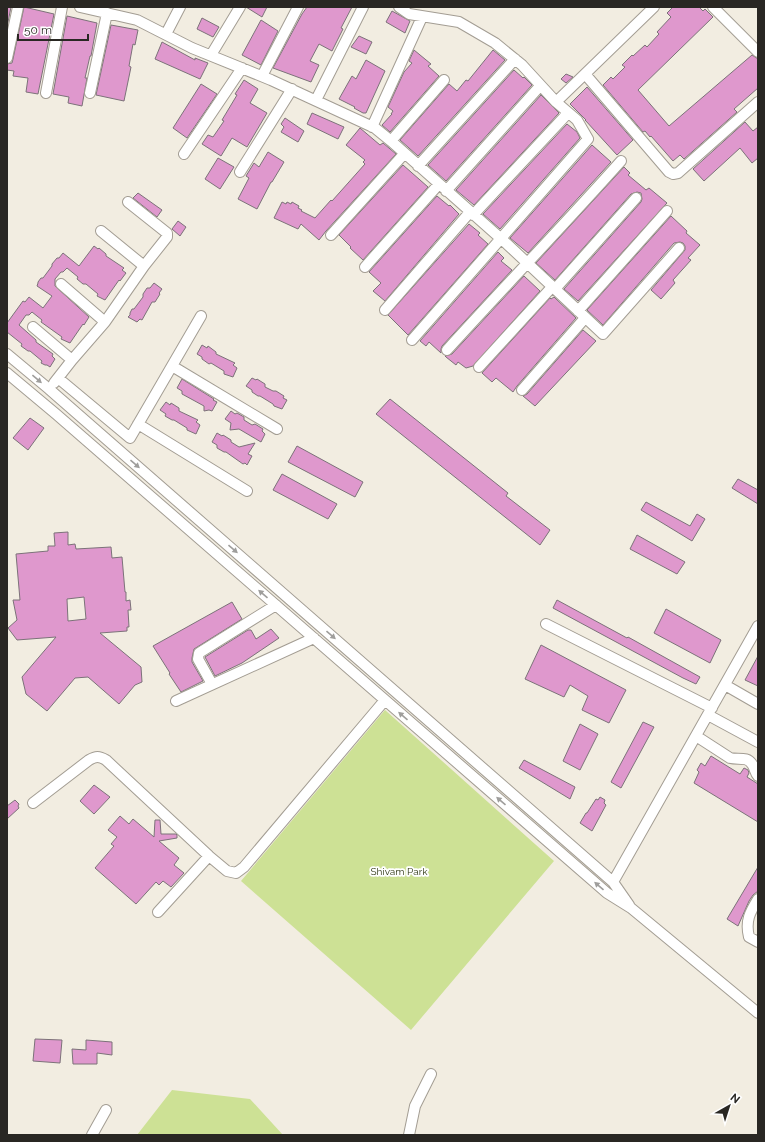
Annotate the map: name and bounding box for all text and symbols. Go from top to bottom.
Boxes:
scale bar [18,16,88,42]
text: 50 m [24,23,52,37]
one-way arrow [32,374,42,383]
one-way arrow [130,459,140,468]
one-way arrow [228,545,238,554]
one-way arrow [257,589,268,598]
one-way arrow [326,630,336,640]
one-way arrow [398,711,408,720]
one-way arrow [496,796,506,805]
park label: Shivam Park [371,866,428,877]
one-way arrow [595,882,604,891]
north arrow [709,1086,749,1126]
text: N [728,1091,742,1106]

